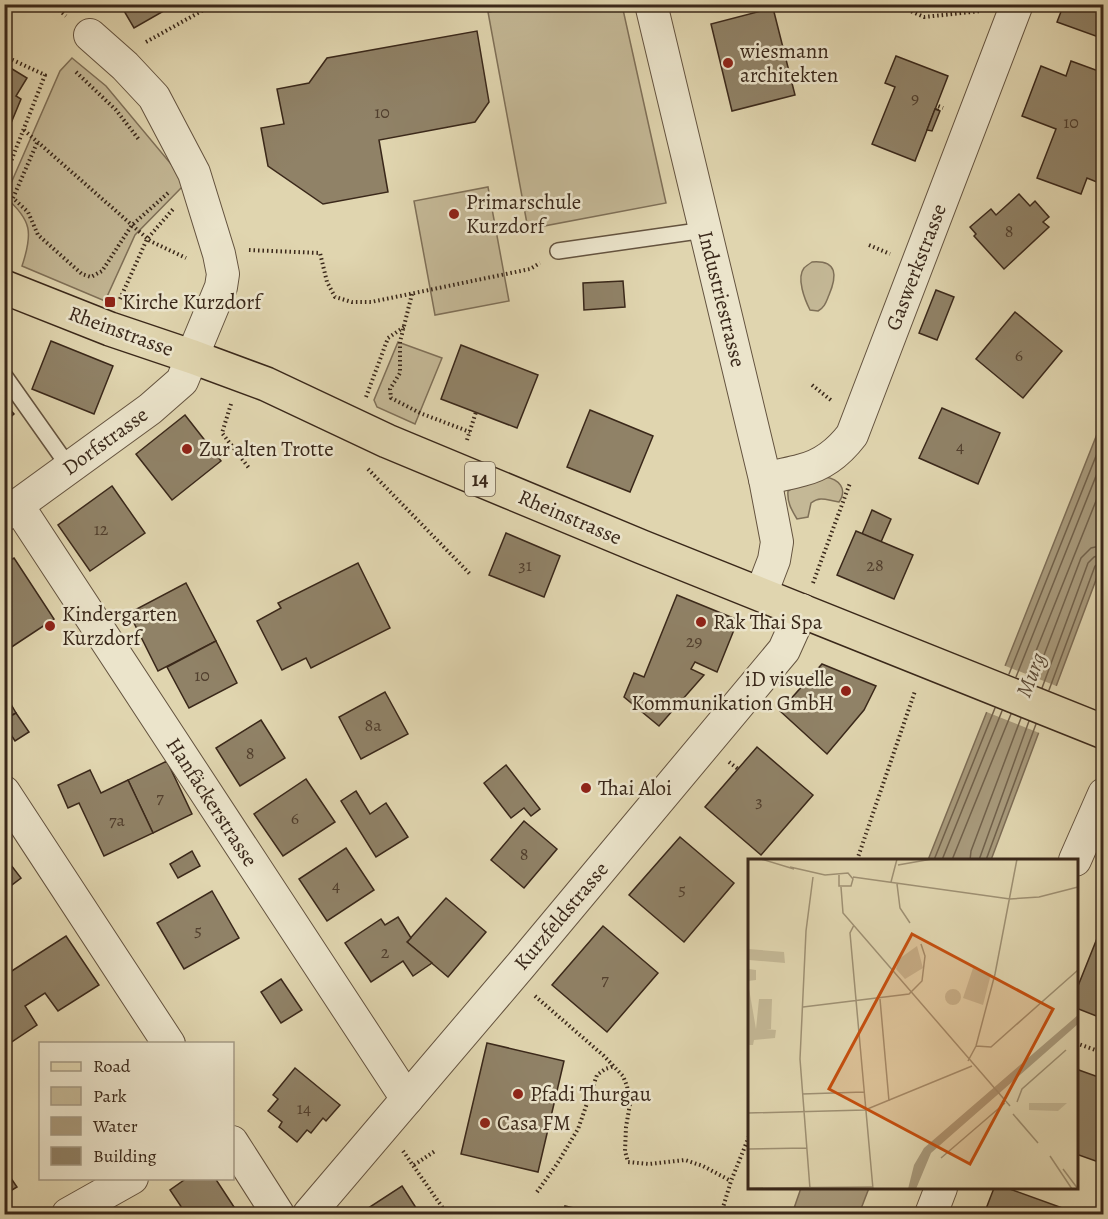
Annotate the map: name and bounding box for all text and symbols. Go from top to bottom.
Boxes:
place label: wiesmann architekten [739,37,838,89]
marker: wiesmann architekten [721,56,735,70]
house number: 9 [911,86,919,110]
house number: 10 [374,100,390,124]
house number: 10 [1063,110,1079,134]
place label: Primarschule Kurzdorf [466,188,581,240]
street label: Gaswerkstrasse [879,200,953,334]
marker: Primarschule Kurzdorf [447,207,461,221]
house number: 8 [1005,219,1013,243]
street label: Industriestrasse [692,228,752,370]
place label: Kirche Kurzdorf [122,288,264,316]
marker: Kirche Kurzdorf [103,295,117,309]
street label: Rheinstrasse [65,299,177,363]
house number: 6 [1015,343,1023,367]
street label: Dorfstrasse [57,400,153,482]
house number: 4 [956,434,964,458]
place label: Zur alten Trotte [199,435,334,463]
marker: Zur alten Trotte [180,442,194,456]
road number: 14 [465,462,495,496]
street label: Rheinstrasse [514,483,626,551]
house number: 12 [94,517,109,541]
house number: 31 [518,553,532,577]
house number: 28 [866,553,884,577]
place label: Kindergarten Kurzdorf [62,600,177,652]
place label: Rak Thai Spa [713,608,823,636]
marker: Rak Thai Spa [694,615,708,629]
marker: Kindergarten Kurzdorf [43,619,57,633]
house number: 29 [686,629,702,653]
water label: Murg [1009,648,1053,702]
house number: 10 [194,663,210,687]
place label: iD visuelle Kommunikation GmbH [631,665,834,717]
marker: iD visuelle Kommunikation GmbH [839,684,853,698]
house number: 8a [364,713,382,737]
street label: Hanfäckerstrasse [160,732,264,872]
house number: 8 [246,741,254,765]
place label: Thai Aloi [598,774,672,802]
marker: Thai Aloi [579,781,593,795]
house number: 7 [156,785,164,809]
house number: 3 [755,789,763,813]
house number: 6 [291,806,299,830]
house number: 7a [109,808,126,832]
house number: 8 [520,842,528,866]
street label: Kurzfeldstrasse [507,856,615,976]
inset map [748,859,1078,1189]
house number: 4 [332,873,340,897]
house number: 5 [678,877,686,901]
house number: 5 [194,918,202,942]
house number: 2 [381,940,390,964]
house number: 7 [601,967,609,991]
legend [39,1042,234,1180]
text: Road [93,1054,131,1078]
place label: Pfadi Thurgau [530,1080,652,1108]
text: Park [93,1084,127,1108]
marker: Pfadi Thurgau [511,1087,525,1101]
house number: 14 [297,1096,311,1120]
place label: Casa FM [497,1109,571,1137]
text: Water [92,1114,138,1138]
marker: Casa FM [478,1116,492,1130]
text: Building [93,1144,157,1168]

